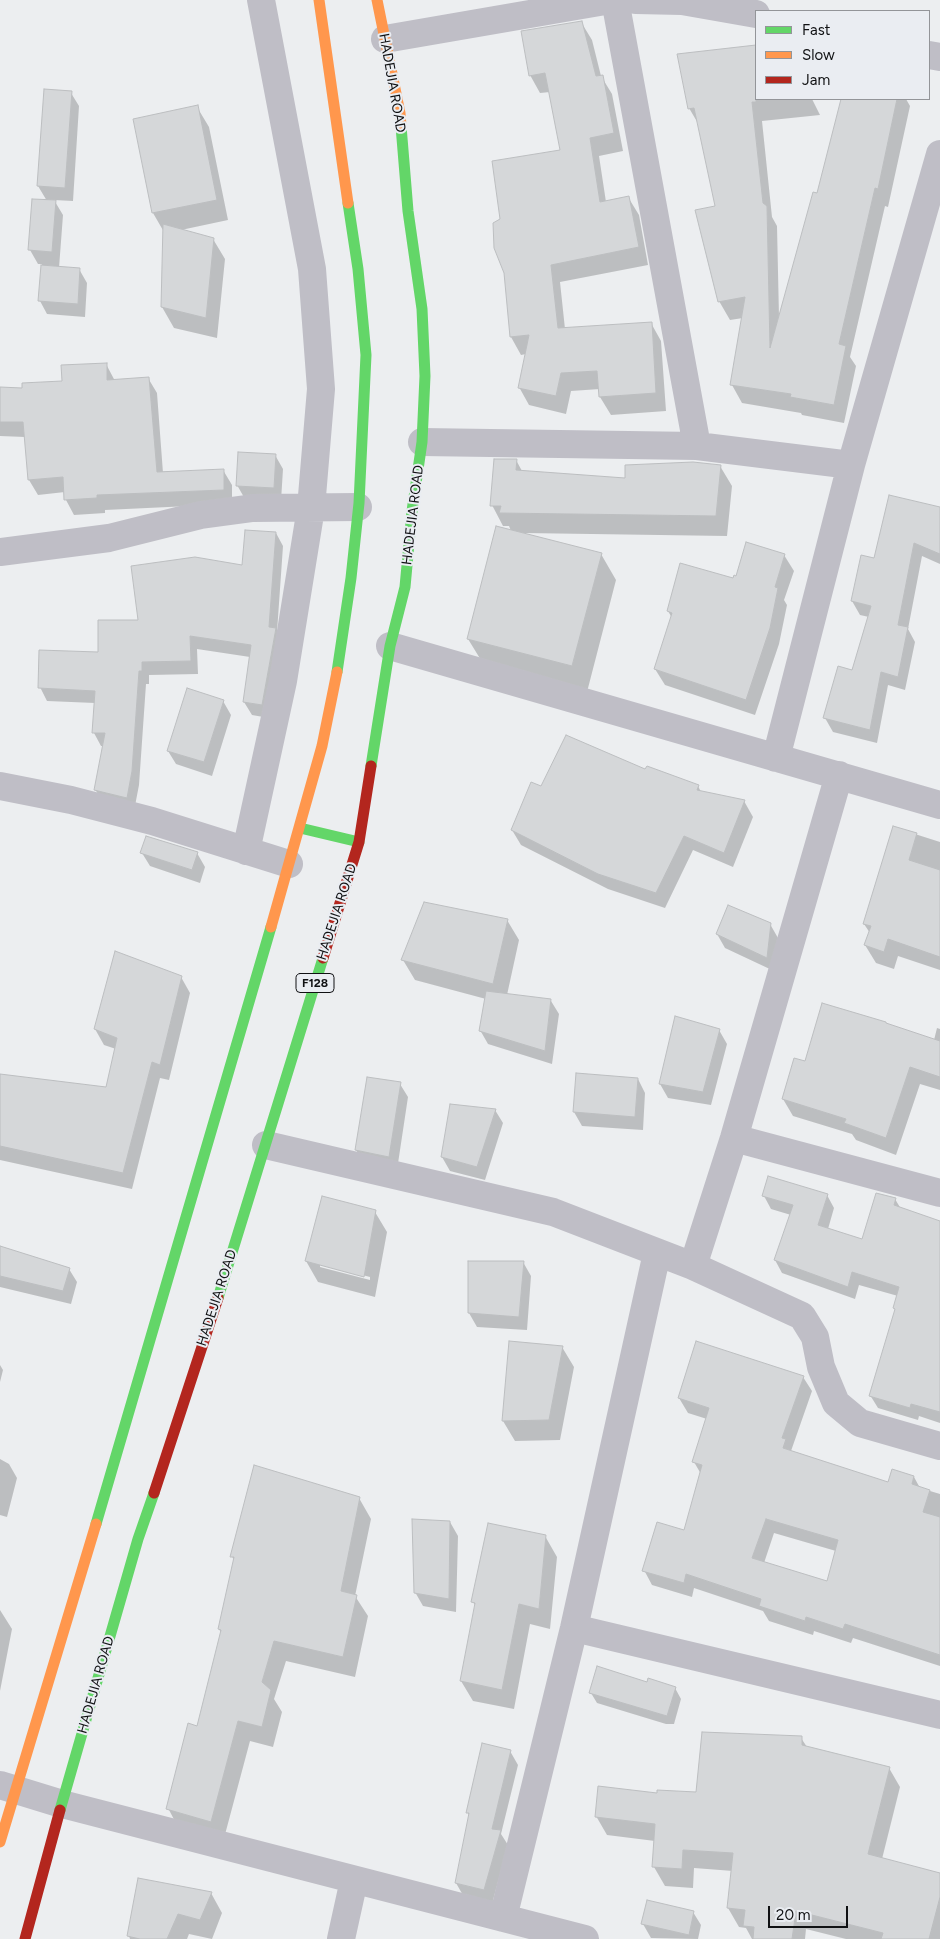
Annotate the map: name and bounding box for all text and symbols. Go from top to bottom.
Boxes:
legend [755,10,930,100]
text: Fast [802,21,830,39]
street label: HADEJIA ROAD [375,32,409,134]
text: Slow [802,46,835,64]
text: Jam [802,71,830,89]
street label: HADEJIA ROAD [399,464,427,566]
street label: HADEJIA ROAD [313,862,361,962]
road number: F128 [296,974,334,992]
street label: HADEJIA ROAD [193,1248,241,1348]
street label: HADEJIA ROAD [74,1634,118,1736]
scale bar [770,1896,850,1928]
text: 20 m [776,1906,810,1924]

